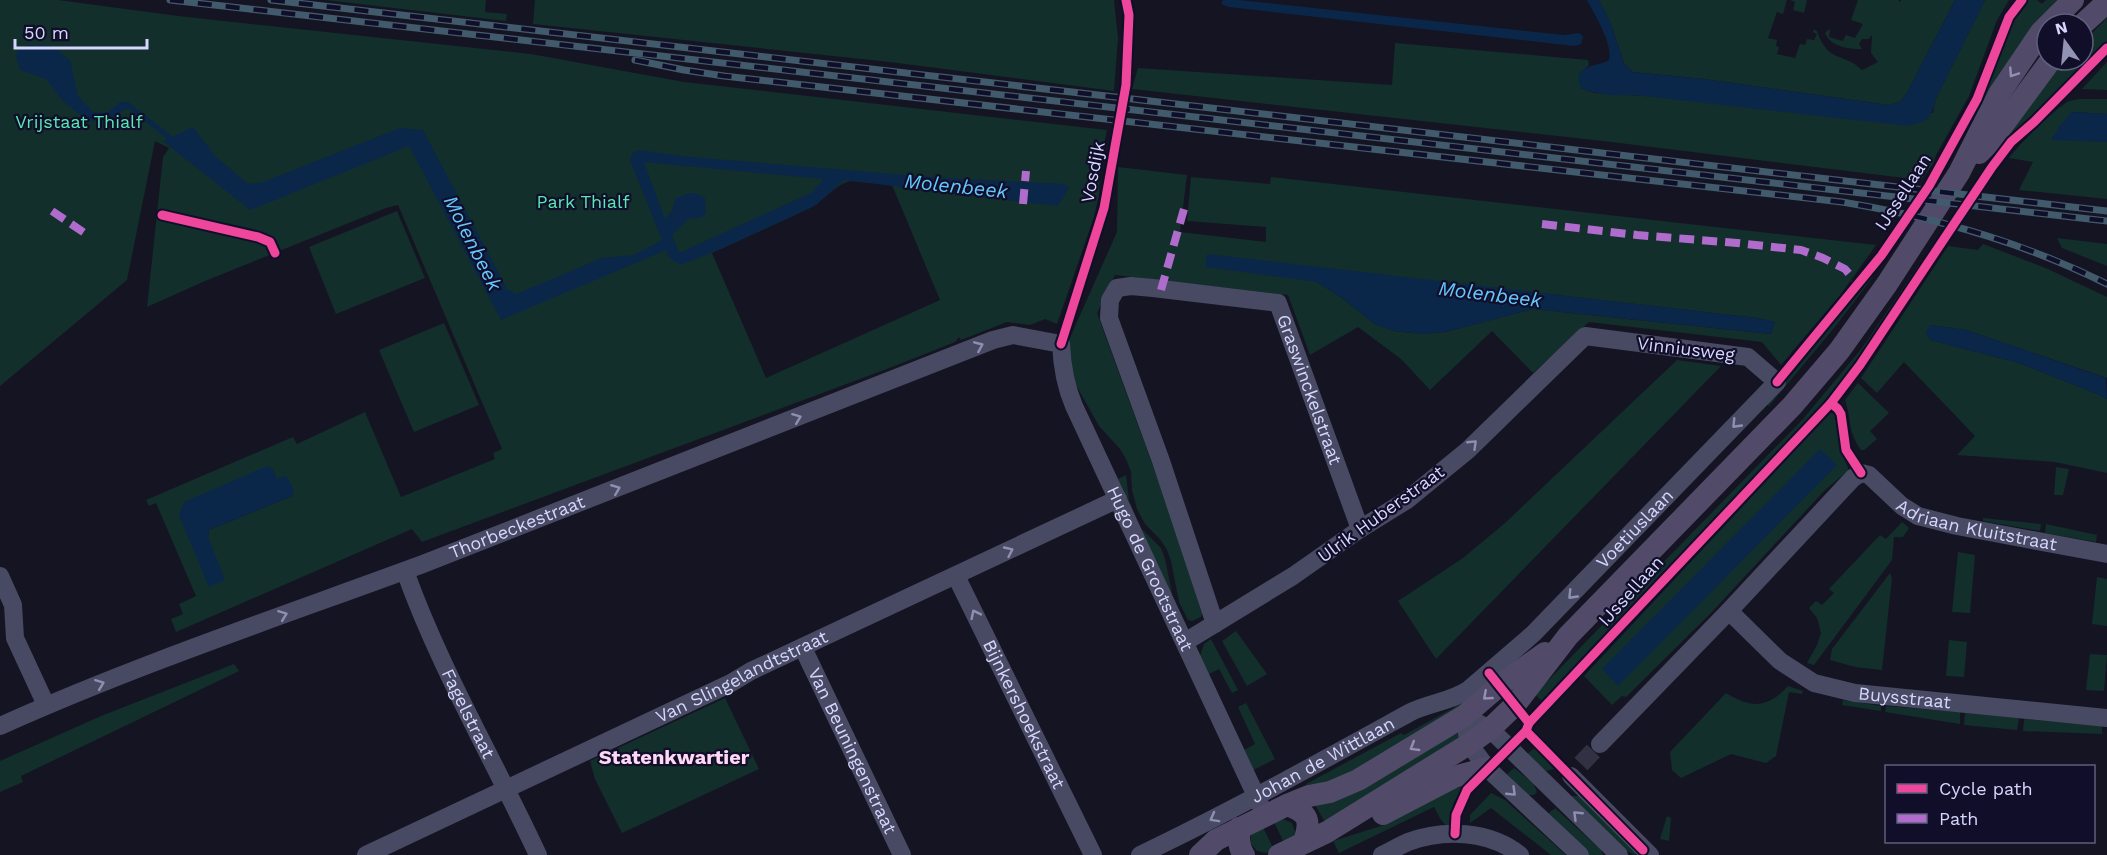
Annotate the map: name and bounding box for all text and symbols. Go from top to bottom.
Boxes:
scale bar [15,12,147,50]
north arrow [2035,12,2095,72]
text: N [2053,17,2069,39]
text: 50 m [24,22,69,43]
one-way arrow [2009,67,2020,78]
park label: Vrijstaat Thialf [15,111,143,132]
street label: Vosdijk [1076,139,1109,204]
street label: IJssellaan [1870,149,1935,234]
water label: Molenbeek [903,169,1010,203]
water label: Molenbeek [439,191,508,296]
park label: Park Thialf [536,191,630,212]
water label: Molenbeek [1437,276,1544,312]
street label: Graswinckelstraat [1273,312,1347,468]
street label: Vinniusweg [1636,332,1737,365]
one-way arrow [972,341,983,353]
one-way arrow [791,413,802,425]
one-way arrow [1733,417,1744,428]
one-way arrow [1467,440,1477,451]
street label: Ulrik Huberstraat [1314,461,1448,566]
street label: Hugo de Grootstraat [1103,483,1198,654]
one-way arrow [610,484,621,496]
street label: Voetiuslaan [1592,485,1677,572]
street label: Thorbeckestraat [446,490,588,563]
street label: Adriaan Kluitstraat [1893,494,2059,555]
one-way arrow [1002,546,1013,558]
street label: IJssellaan [1594,551,1668,630]
one-way arrow [1568,587,1579,598]
one-way arrow [970,609,982,620]
one-way arrow [277,610,288,622]
street label: Van Slingelandtstraat [652,625,831,727]
street label: Bijnkershoekstraat [979,636,1070,792]
street label: Van Beuningenstraat [804,664,901,837]
street label: Fagelstraat [438,665,500,762]
one-way arrow [94,679,105,691]
street label: Buysstraat [1857,682,1953,713]
one-way arrow [1483,689,1494,700]
street label: Johan de Wittlaan [1247,712,1398,807]
one-way arrow [1410,739,1420,751]
district label: Statenkwartier [599,745,750,769]
legend [1885,765,2095,843]
text: Cycle path [1939,778,2033,799]
one-way arrow [1504,785,1515,796]
text: Path [1939,808,1979,829]
one-way arrow [1210,811,1220,822]
one-way arrow [1573,811,1584,822]

